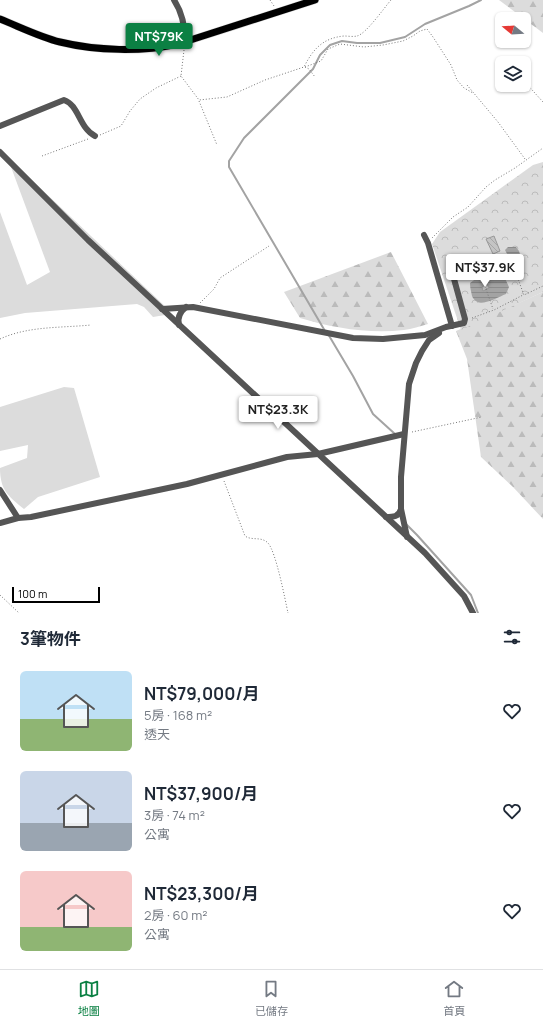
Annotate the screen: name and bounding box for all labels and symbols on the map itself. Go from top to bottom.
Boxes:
north arrow [495,12,531,48]
pin: NT$79K [126,23,192,57]
pin: NT$37.9K [444,254,526,288]
pin: NT$23.3K [237,396,319,430]
scale bar [12,585,100,604]

